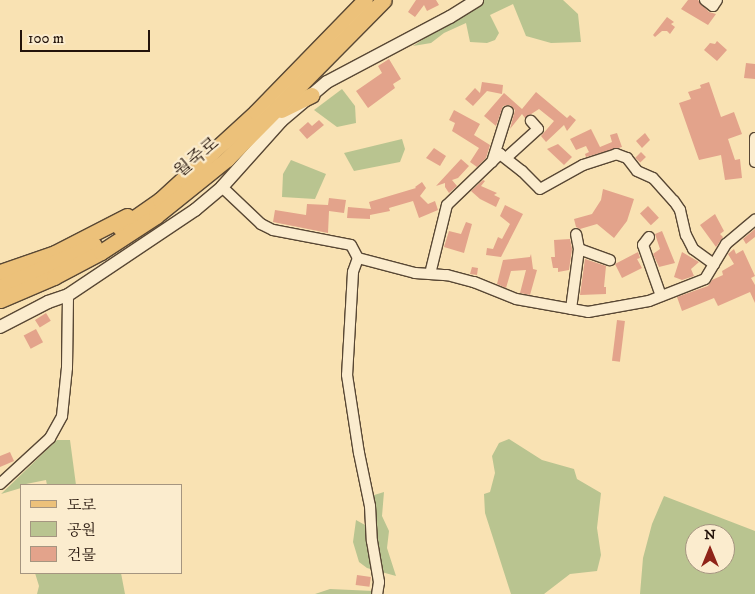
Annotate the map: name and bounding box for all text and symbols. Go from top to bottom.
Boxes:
scale bar [22,20,152,52]
text: 100 m [28,29,64,48]
street label: 월죽로 [170,133,224,183]
legend [20,484,182,574]
text: 도로 [67,496,96,515]
text: 공원 [67,521,96,540]
north arrow [685,524,735,574]
text: N [704,526,716,544]
text: 건물 [67,546,96,565]

